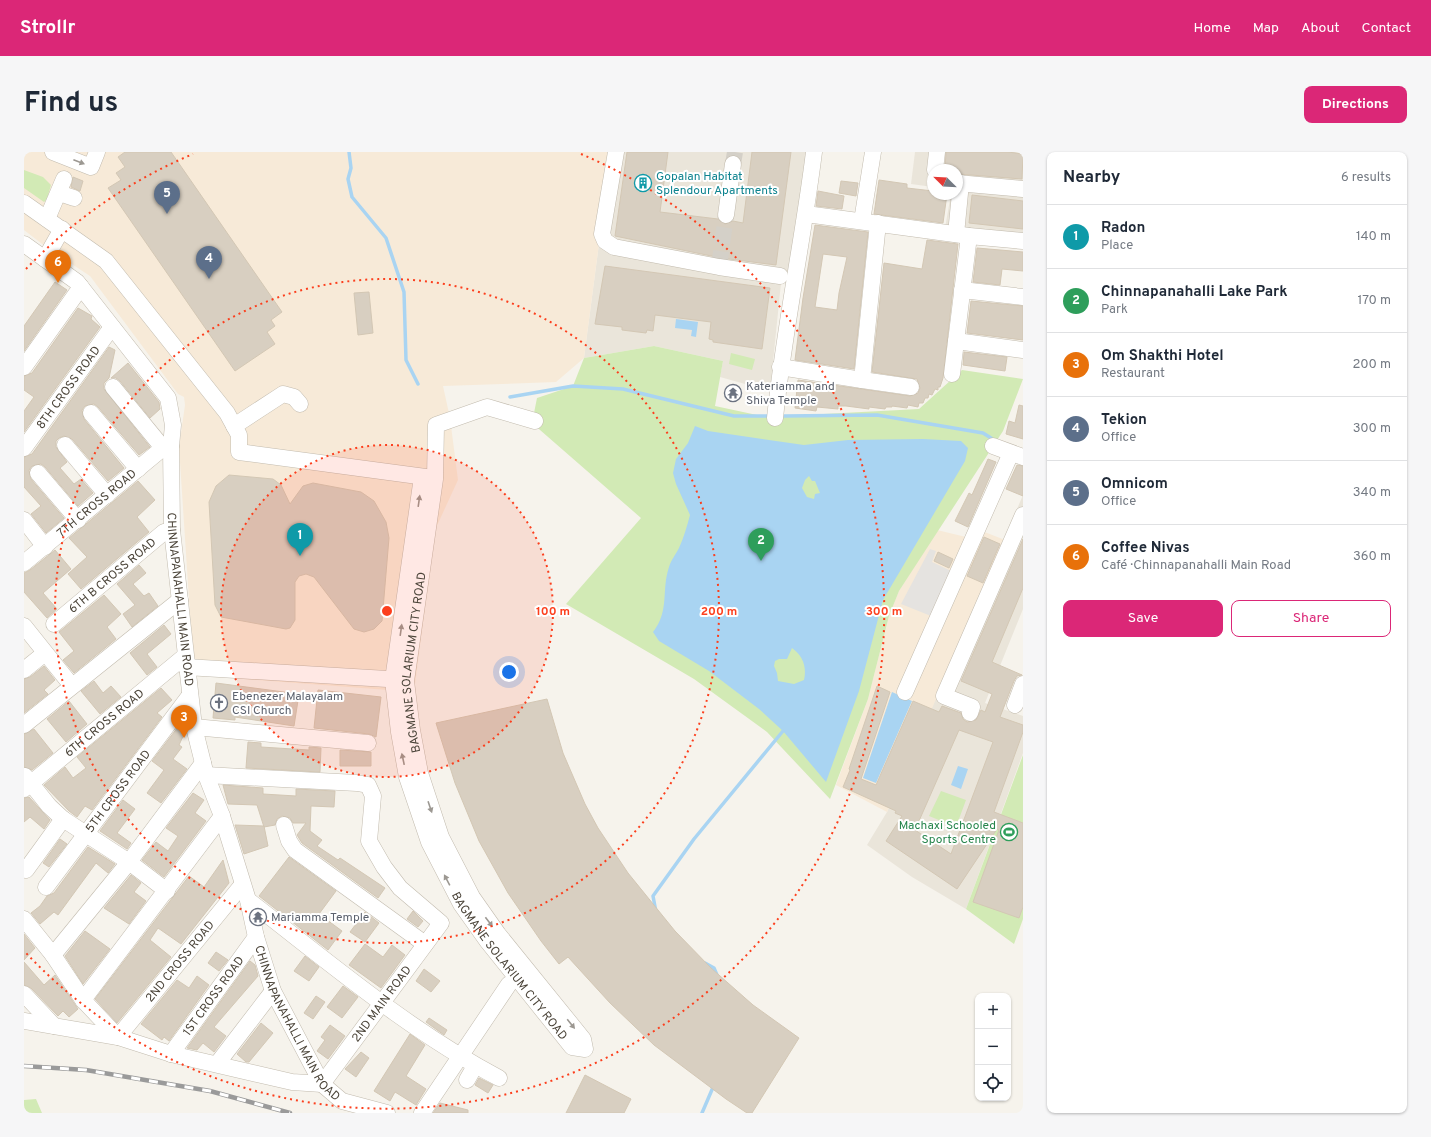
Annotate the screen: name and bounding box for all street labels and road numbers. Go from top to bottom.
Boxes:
street label: 8TH CROSS ROAD [33,343,105,433]
street label: 7TH CROSS ROAD [54,466,140,542]
street label: CHINNAPANAHALLI MAIN ROAD [163,512,196,687]
street label: 6TH B CROSS ROAD [66,535,160,617]
street label: BAGMANE SOLARIUM CITY ROAD [399,571,431,754]
street label: 6TH CROSS ROAD [62,686,148,761]
street label: 5TH CROSS ROAD [83,747,155,836]
street label: BAGMANE SOLARIUM CITY ROAD [447,889,570,1044]
street label: 2ND CROSS ROAD [143,918,219,1006]
street label: CHINNAPANAHALLI MAIN ROAD [250,943,343,1105]
street label: 1ST CROSS ROAD [180,953,248,1039]
street label: 2ND MAIN ROAD [349,963,416,1046]

